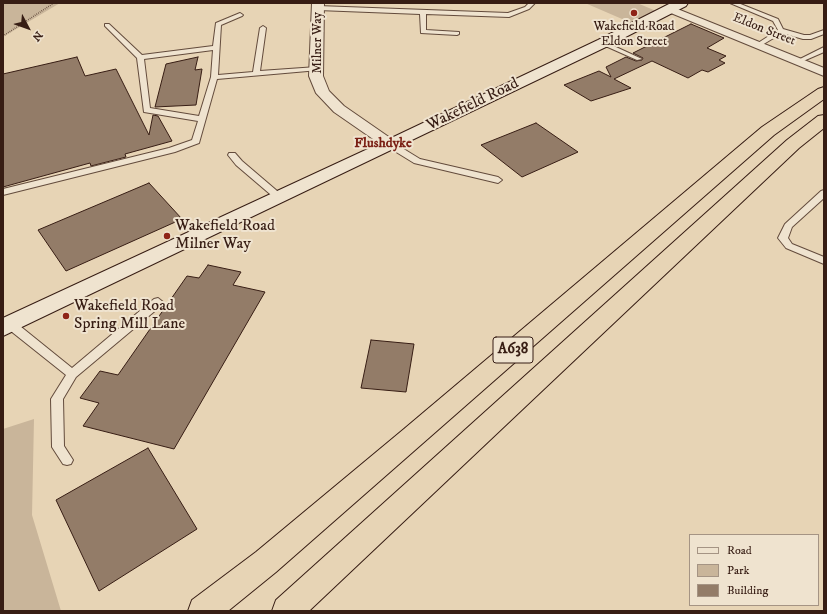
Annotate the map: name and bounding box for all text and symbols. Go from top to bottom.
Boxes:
north arrow [8,8,48,48]
marker: Wakefield Road Eldon Street [629,8,639,18]
street label: Eldon Street [730,10,798,50]
street label: Milner Way [310,12,326,74]
place label: Wakefield Road Eldon Street [593,19,675,50]
text: N [29,28,45,44]
street label: Wakefield Road [424,74,522,136]
district label: Flushdyke [354,136,412,152]
place label: Wakefield Road Milner Way [175,217,275,255]
marker: Wakefield Road Milner Way [162,231,172,241]
place label: Wakefield Road Spring Mill Lane [74,297,185,335]
marker: Wakefield Road Spring Mill Lane [61,311,71,321]
road number: A638 [493,337,533,363]
legend [689,534,819,606]
text: Road [727,543,752,558]
text: Park [727,563,749,578]
text: Building [727,583,768,598]

